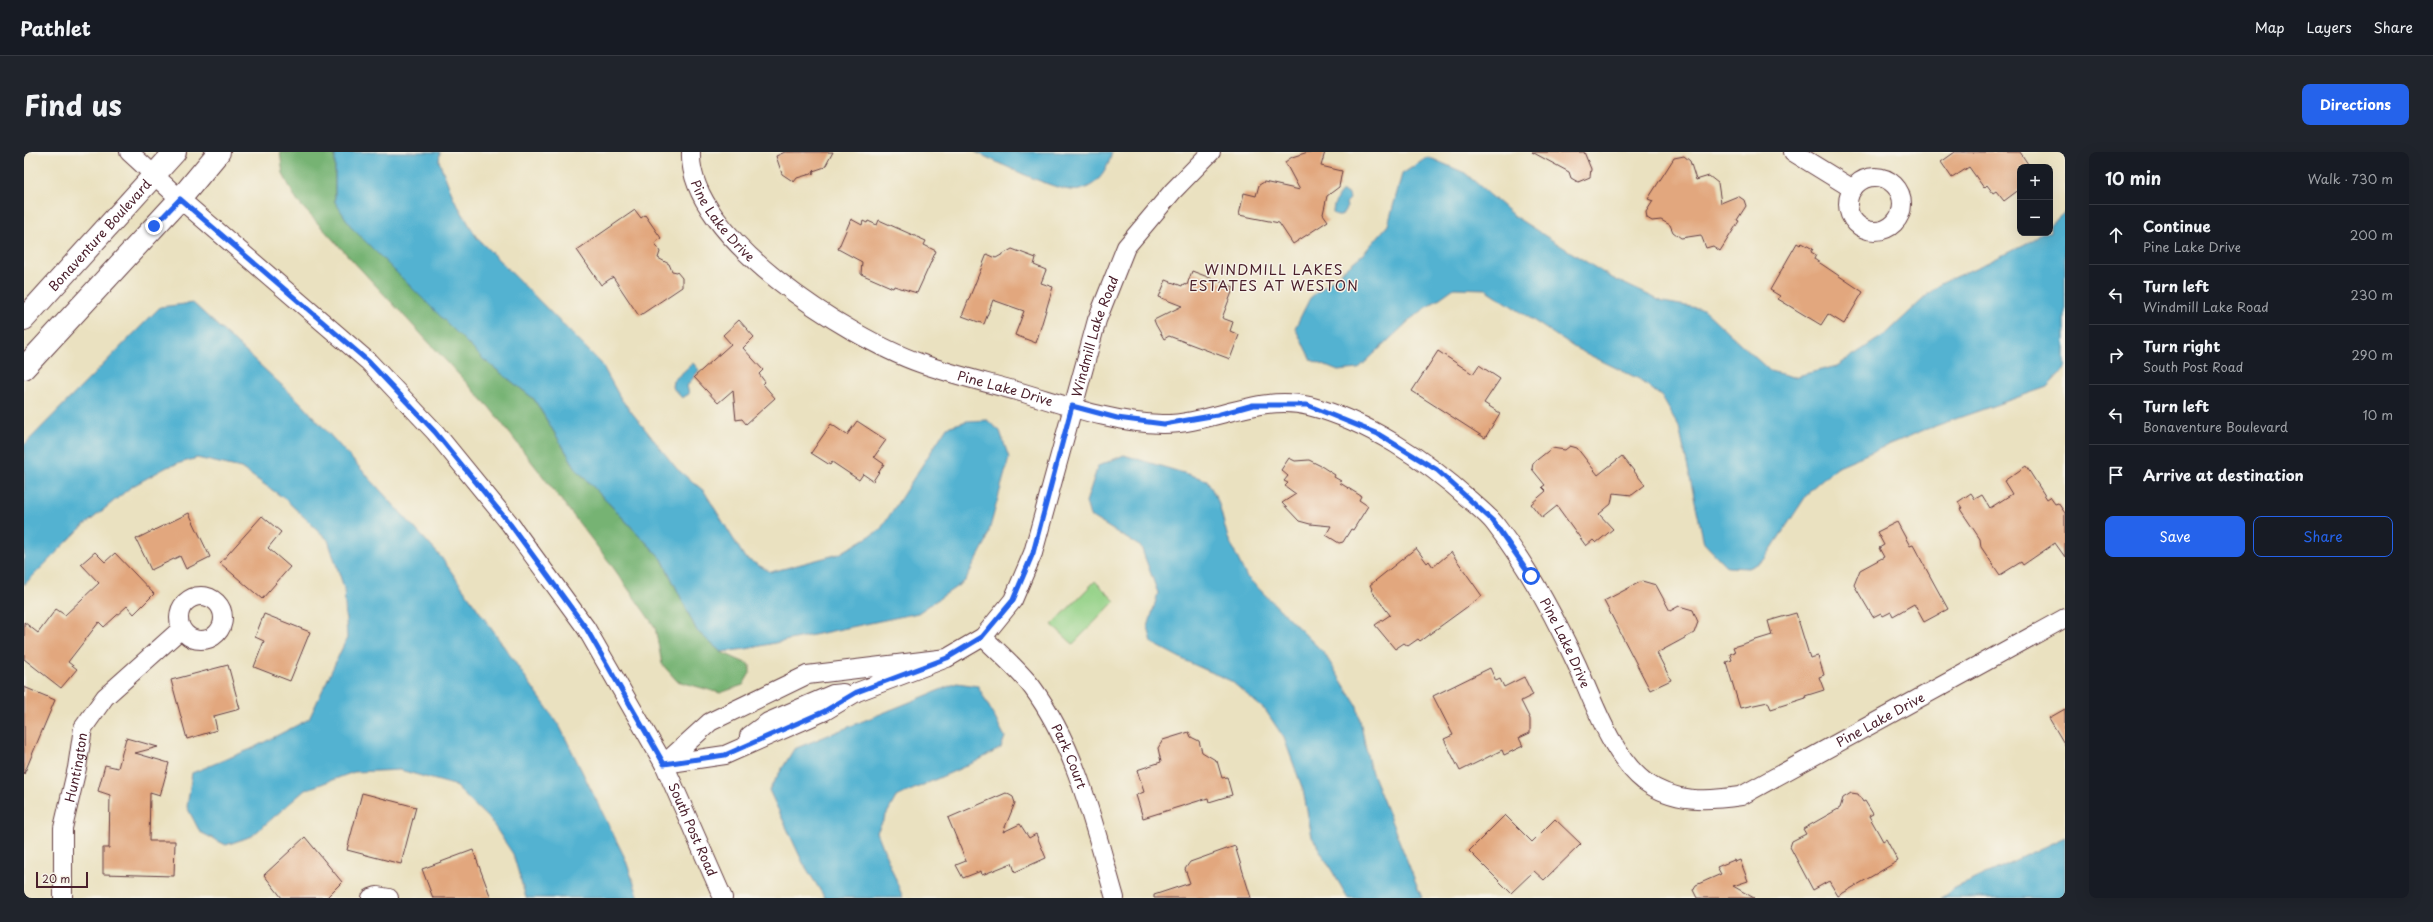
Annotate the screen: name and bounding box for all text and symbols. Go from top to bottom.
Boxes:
text: Pathlet [20,14,91,42]
text: Map [2255,17,2285,38]
text: Layers [2307,17,2352,38]
text: Share [2374,17,2413,38]
text: Find us [24,83,122,126]
button: Directions [2302,84,2409,125]
map controls [2017,164,2053,236]
button: + [2017,164,2053,200]
text: 10 min [2105,165,2161,191]
text: Walk · 730 m [2308,169,2393,188]
street label: Bonaventure Boulevard [44,175,155,295]
street label: Pine Lake Drive [687,177,760,265]
button: − [2017,200,2053,236]
text: Continue [2143,214,2211,237]
route end [145,217,163,235]
icon: ahead [2105,224,2127,246]
text: 200 m [2350,225,2393,244]
text: Pine Lake Drive [2143,237,2241,256]
district label: WINDMILL LAKES ESTATES AT WESTON [1189,259,1359,296]
street label: Windmill Lake Road [1066,273,1123,399]
text: Turn left [2143,274,2209,297]
icon: left [2105,284,2127,306]
text: 230 m [2351,285,2393,304]
text: Windmill Lake Road [2143,297,2269,316]
text: Turn right [2143,334,2220,357]
icon: right [2105,344,2127,366]
text: 290 m [2352,345,2393,364]
text: South Post Road [2143,357,2243,376]
street label: Pine Lake Drive [955,365,1055,410]
text: Turn left [2143,394,2209,417]
icon: left [2105,404,2127,426]
text: 10 m [2363,405,2393,424]
text: Bonaventure Boulevard [2143,417,2288,436]
text: Arrive at destination [2143,463,2304,486]
icon: arrive [2105,464,2127,486]
button: Save [2105,516,2245,557]
button: Share [2253,516,2393,557]
route start [1522,567,1540,585]
street label: Pine Lake Drive [1536,594,1596,691]
street label: Pine Lake Drive [1832,687,1927,751]
street label: Park Court [1048,720,1092,791]
street label: Huntington [59,731,91,804]
street label: South Post Road [664,780,722,879]
scale bar [36,870,88,889]
text: 20 m [42,870,70,887]

